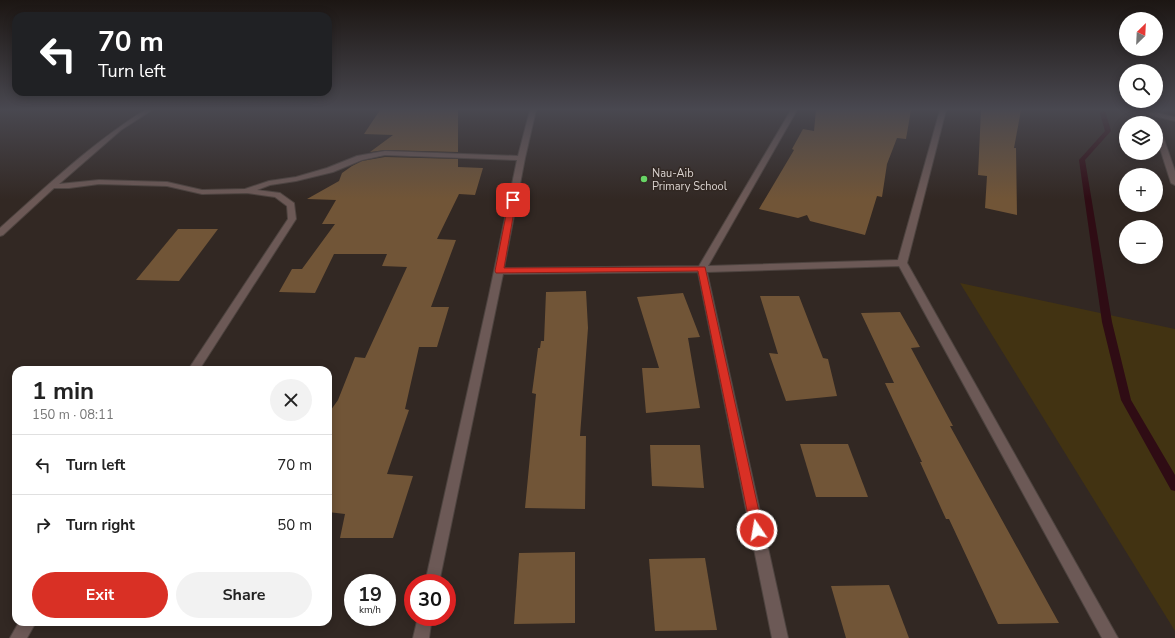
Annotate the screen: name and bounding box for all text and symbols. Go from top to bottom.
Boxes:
north arrow [1119,12,1163,56]
map controls [1119,12,1163,264]
text: 70 m [98,23,164,61]
icon: left [32,28,84,80]
text: Turn left [98,59,166,83]
button: search [1119,64,1163,108]
button: layers [1119,116,1163,160]
place label: Nau-Aib Primary School [652,166,728,194]
button: + [1119,168,1163,212]
marker: Nau-Aib Primary School [639,174,649,184]
pin [496,183,530,217]
icon: arrive [502,189,524,211]
button: − [1119,220,1163,264]
text: 1 min [32,375,94,407]
button: close [270,379,312,421]
text: 150 m · 08:11 [32,406,114,424]
icon: left [32,454,54,476]
text: Turn left [66,455,125,475]
text: 70 m [277,455,312,475]
position arrow [736,509,778,551]
icon: right [32,514,54,536]
text: Turn right [66,515,135,535]
text: 50 m [277,515,312,535]
button: Exit [32,572,168,618]
button: Share [176,572,312,618]
speed limit sign: 30 [404,574,456,626]
text: 19 [358,581,382,608]
text: km/h [359,603,381,617]

